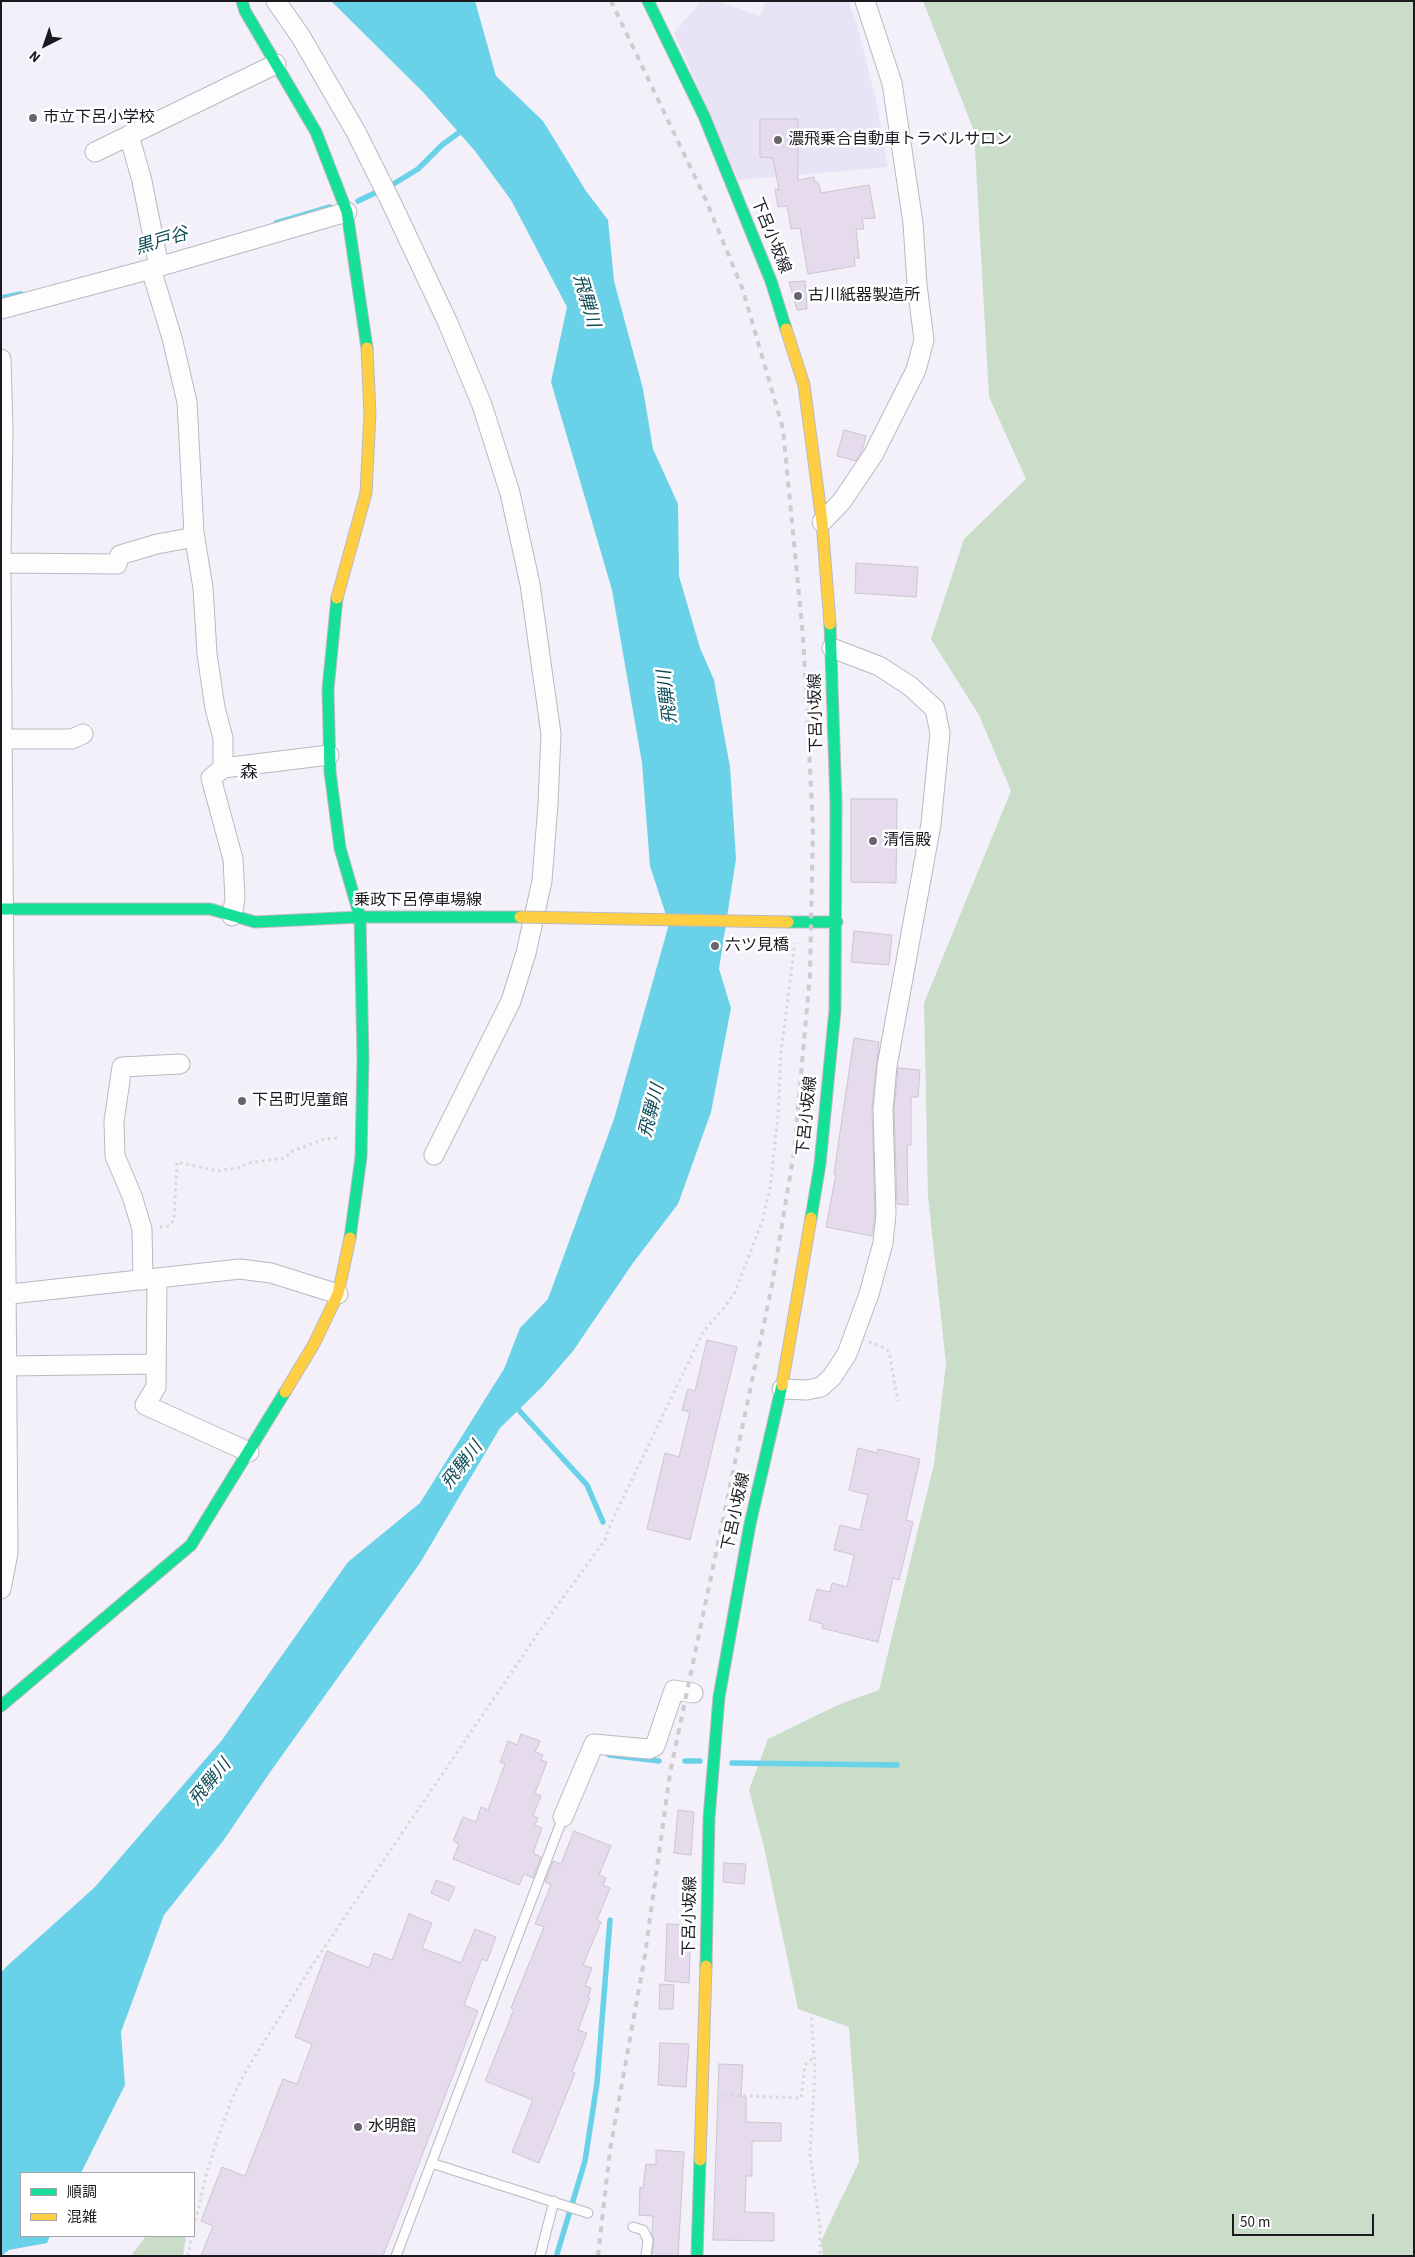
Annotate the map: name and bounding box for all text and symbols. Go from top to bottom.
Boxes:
north arrow [20,20,70,70]
text: N [25,46,45,67]
place label: 市立下呂小学校 [43,108,155,128]
marker: 市立下呂小学校 [27,112,39,124]
place label: 濃飛乗合自動車トラベルサロン [788,130,1012,150]
marker: 濃飛乗合自動車トラベルサロン [772,134,784,146]
street label: 下呂小坂線 [746,195,794,277]
water label: 黒戸谷 [133,224,191,260]
water label: 飛騨川 [567,272,603,330]
place label: 古川紙器製造所 [808,286,920,306]
marker: 古川紙器製造所 [792,290,804,302]
water label: 飛騨川 [655,669,683,725]
street label: 下呂小坂線 [807,673,827,753]
district label: 森 [240,763,258,785]
place label: 清信殿 [883,831,931,851]
marker: 清信殿 [867,835,879,847]
street label: 乗政下呂停車場線 [354,891,482,911]
place label: 六ツ見橋 [725,936,789,956]
marker: 六ツ見橋 [709,940,721,952]
street label: 下呂小坂線 [794,1075,822,1157]
water label: 飛騨川 [636,1082,670,1140]
place label: 下呂町児童館 [252,1091,348,1111]
marker: 下呂町児童館 [236,1095,248,1107]
water label: 飛騨川 [438,1438,488,1494]
street label: 下呂小坂線 [719,1471,755,1553]
water label: 飛騨川 [185,1755,237,1811]
street label: 下呂小坂線 [681,1876,701,1956]
place label: 水明館 [368,2117,416,2137]
marker: 水明館 [352,2121,364,2133]
legend [20,2172,195,2237]
text: 順調 [67,2182,97,2203]
scale bar [1235,2204,1378,2236]
text: 混雑 [67,2207,97,2228]
text: 50 m [1240,2212,1270,2233]

